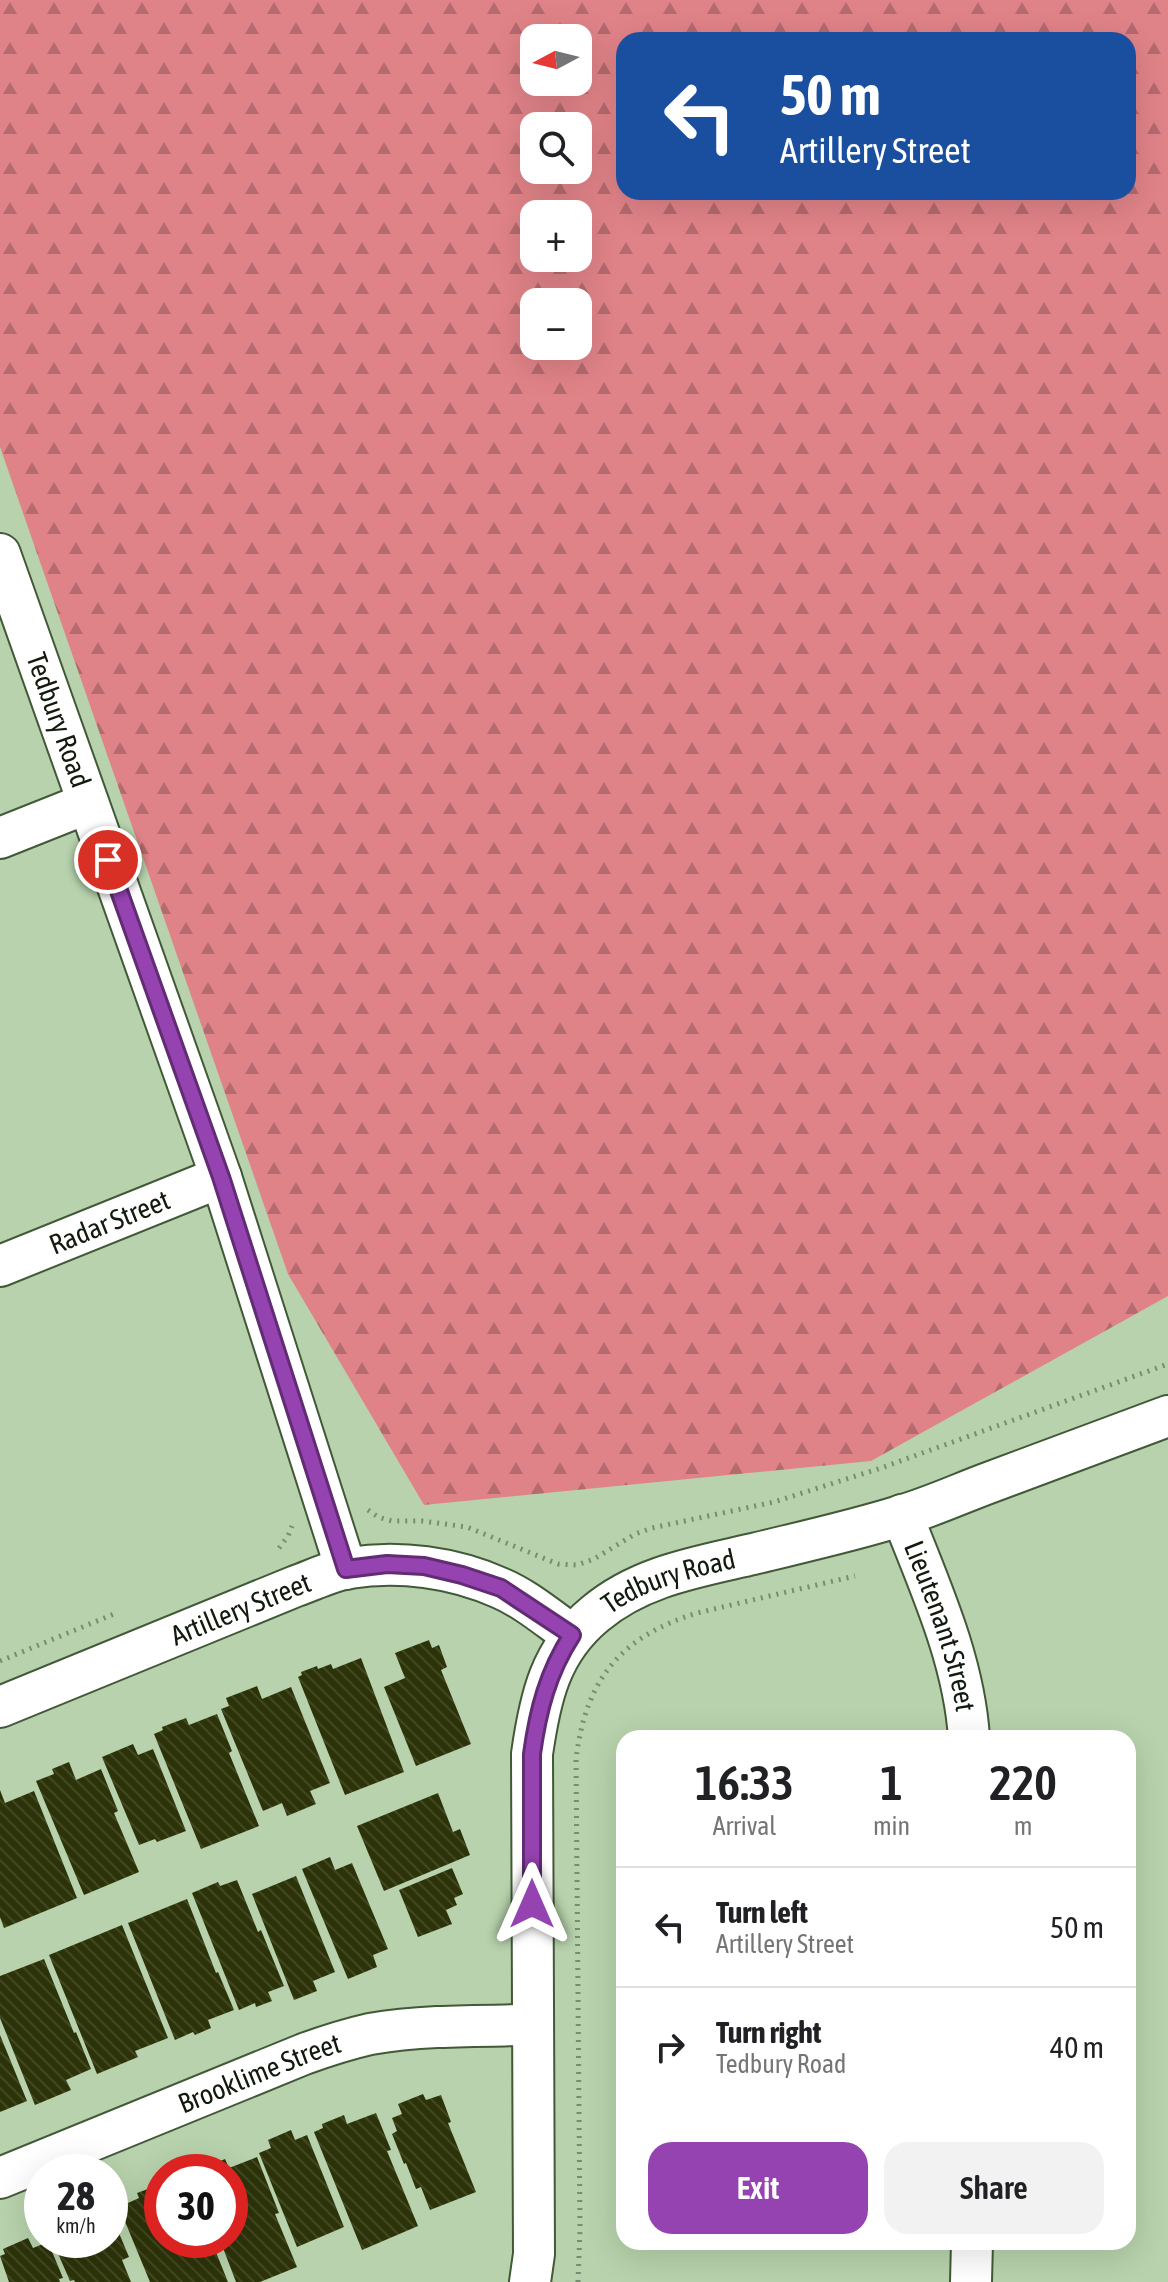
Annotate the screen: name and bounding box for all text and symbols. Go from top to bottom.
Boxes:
north arrow [520,24,592,96]
map controls [520,24,592,360]
text: 50 m [780,63,881,127]
icon: left [648,64,752,168]
button: search [520,112,592,184]
text: Artillery Street [780,129,971,171]
button: + [520,200,592,272]
button: − [520,288,592,360]
street label: Tedbury Road [20,648,97,791]
pin [74,826,142,894]
icon: arrive [86,838,130,882]
street label: Radar Street [45,1183,174,1260]
street label: Lieutenant Street [898,1536,982,1714]
street label: Tedbury Road [595,1542,738,1620]
street label: Artillery Street [166,1566,315,1652]
text: 16:33 [695,1755,794,1810]
text: 1 [880,1755,903,1810]
text: 220 [989,1755,1057,1810]
text: Arrival [713,1811,776,1841]
text: min [873,1811,910,1841]
text: m [1014,1811,1032,1841]
position arrow [490,1862,574,1946]
text: Turn left [716,1895,808,1929]
icon: left [648,1905,692,1949]
text: 50 m [1050,1910,1104,1944]
text: Artillery Street [716,1929,854,1959]
text: Turn right [716,2015,822,2049]
icon: right [648,2025,692,2069]
street label: Brooklime Street [173,2027,345,2120]
text: 40 m [1050,2030,1104,2064]
text: Tedbury Road [716,2049,846,2079]
button: Exit [648,2142,868,2234]
button: Share [884,2142,1104,2234]
speed limit sign: 30 [144,2154,248,2258]
text: 28 [57,2173,95,2218]
text: km/h [56,2214,96,2237]

